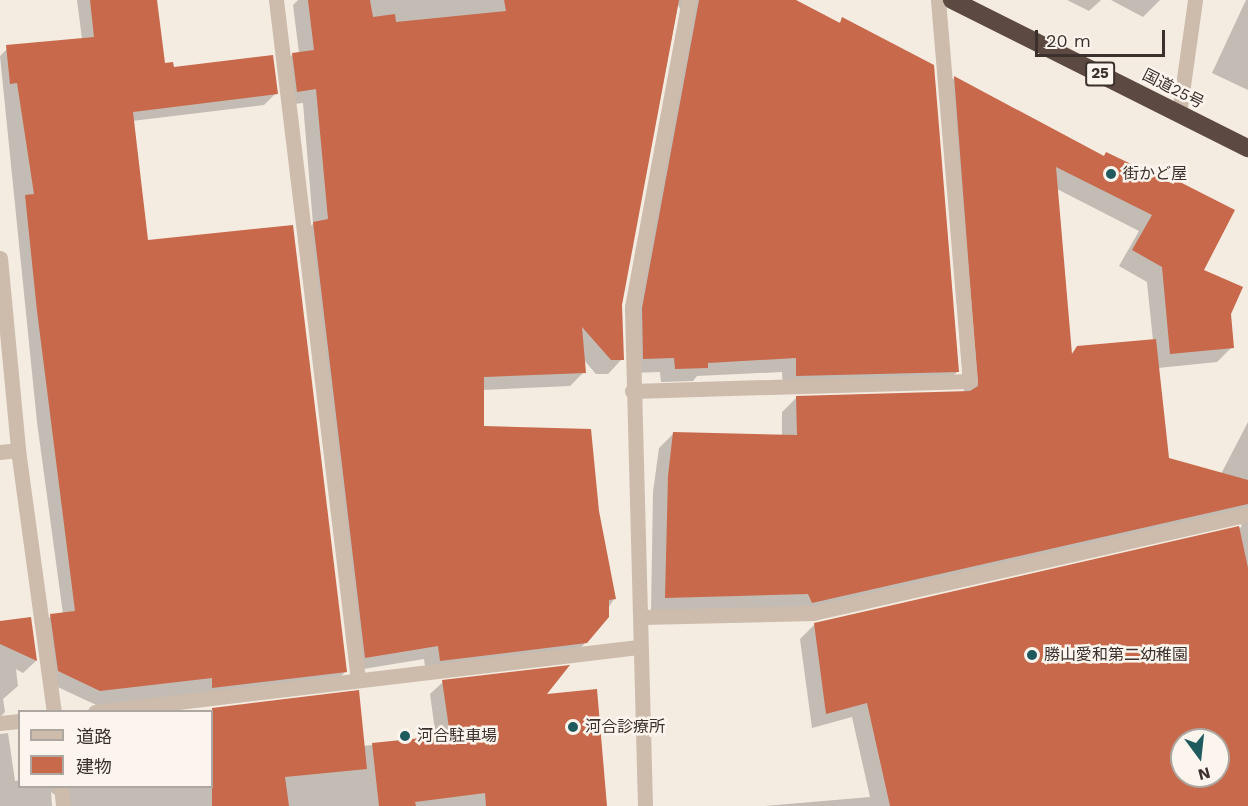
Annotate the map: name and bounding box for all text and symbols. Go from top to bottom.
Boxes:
scale bar [1038,18,1168,56]
text: 20 m [1046,30,1091,51]
road number: 25 [1085,62,1115,86]
street label: 国道25号 [1139,65,1207,113]
place label: 街かど屋 [1123,164,1187,184]
marker: 街かど屋 [1104,167,1118,181]
place label: 勝山愛和第二幼稚園 [1044,645,1188,665]
marker: 勝山愛和第二幼稚園 [1025,648,1039,662]
legend [18,710,213,788]
place label: 河合診療所 [585,717,665,737]
marker: 河合診療所 [566,720,580,734]
text: 道路 [76,726,112,747]
place label: 河合駐車場 [417,726,497,746]
north arrow [1170,728,1230,788]
marker: 河合駐車場 [398,729,412,743]
text: 建物 [76,756,112,777]
text: N [1196,763,1212,785]

